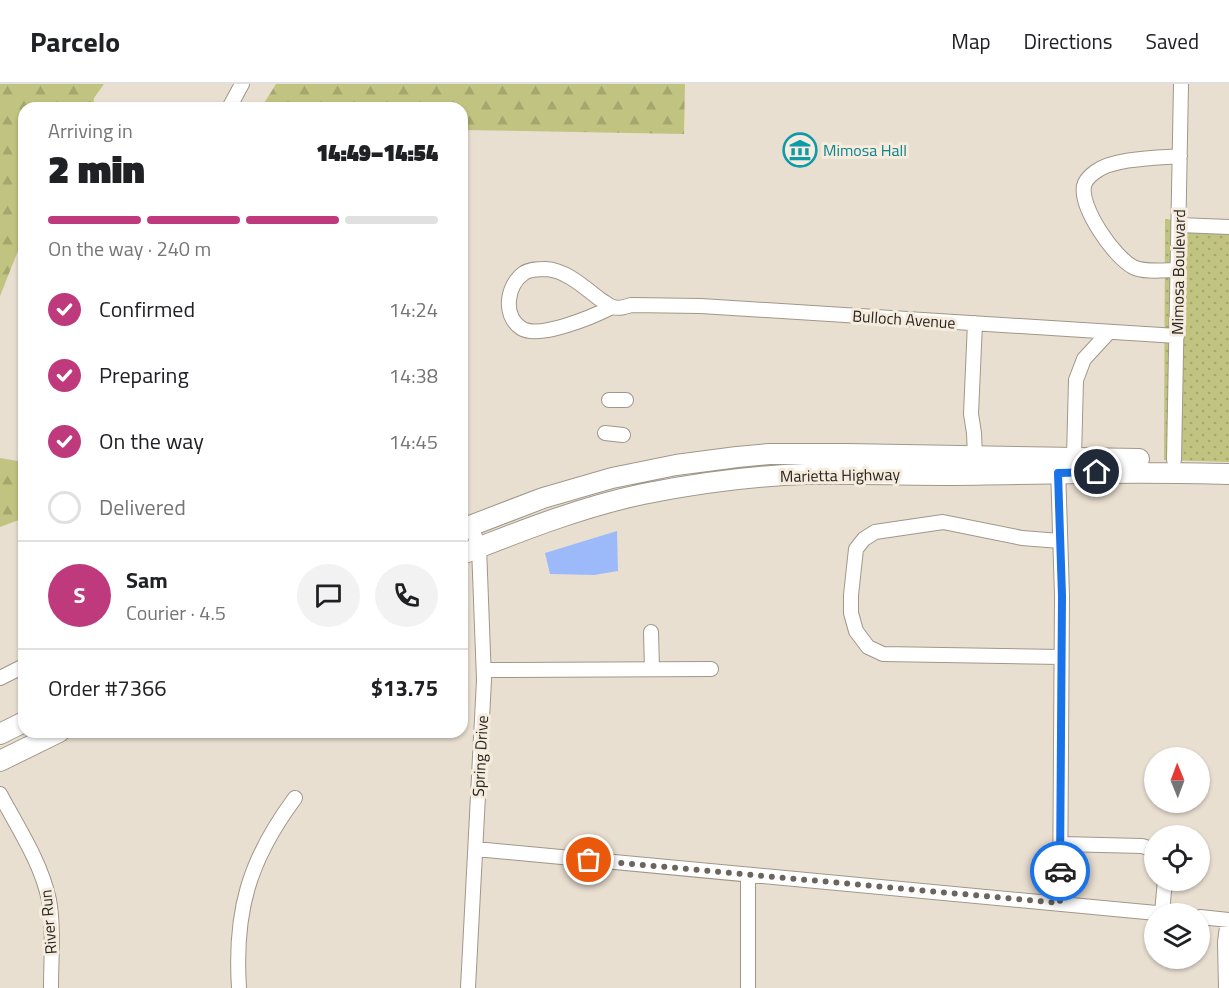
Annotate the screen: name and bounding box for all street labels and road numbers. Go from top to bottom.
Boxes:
street label: Mimosa Boulevard [1165,209,1191,335]
street label: Bulloch Avenue [852,303,956,335]
street label: Marietta Highway [780,462,901,488]
street label: Spring Drive [466,715,494,797]
street label: River Run [33,889,63,955]

